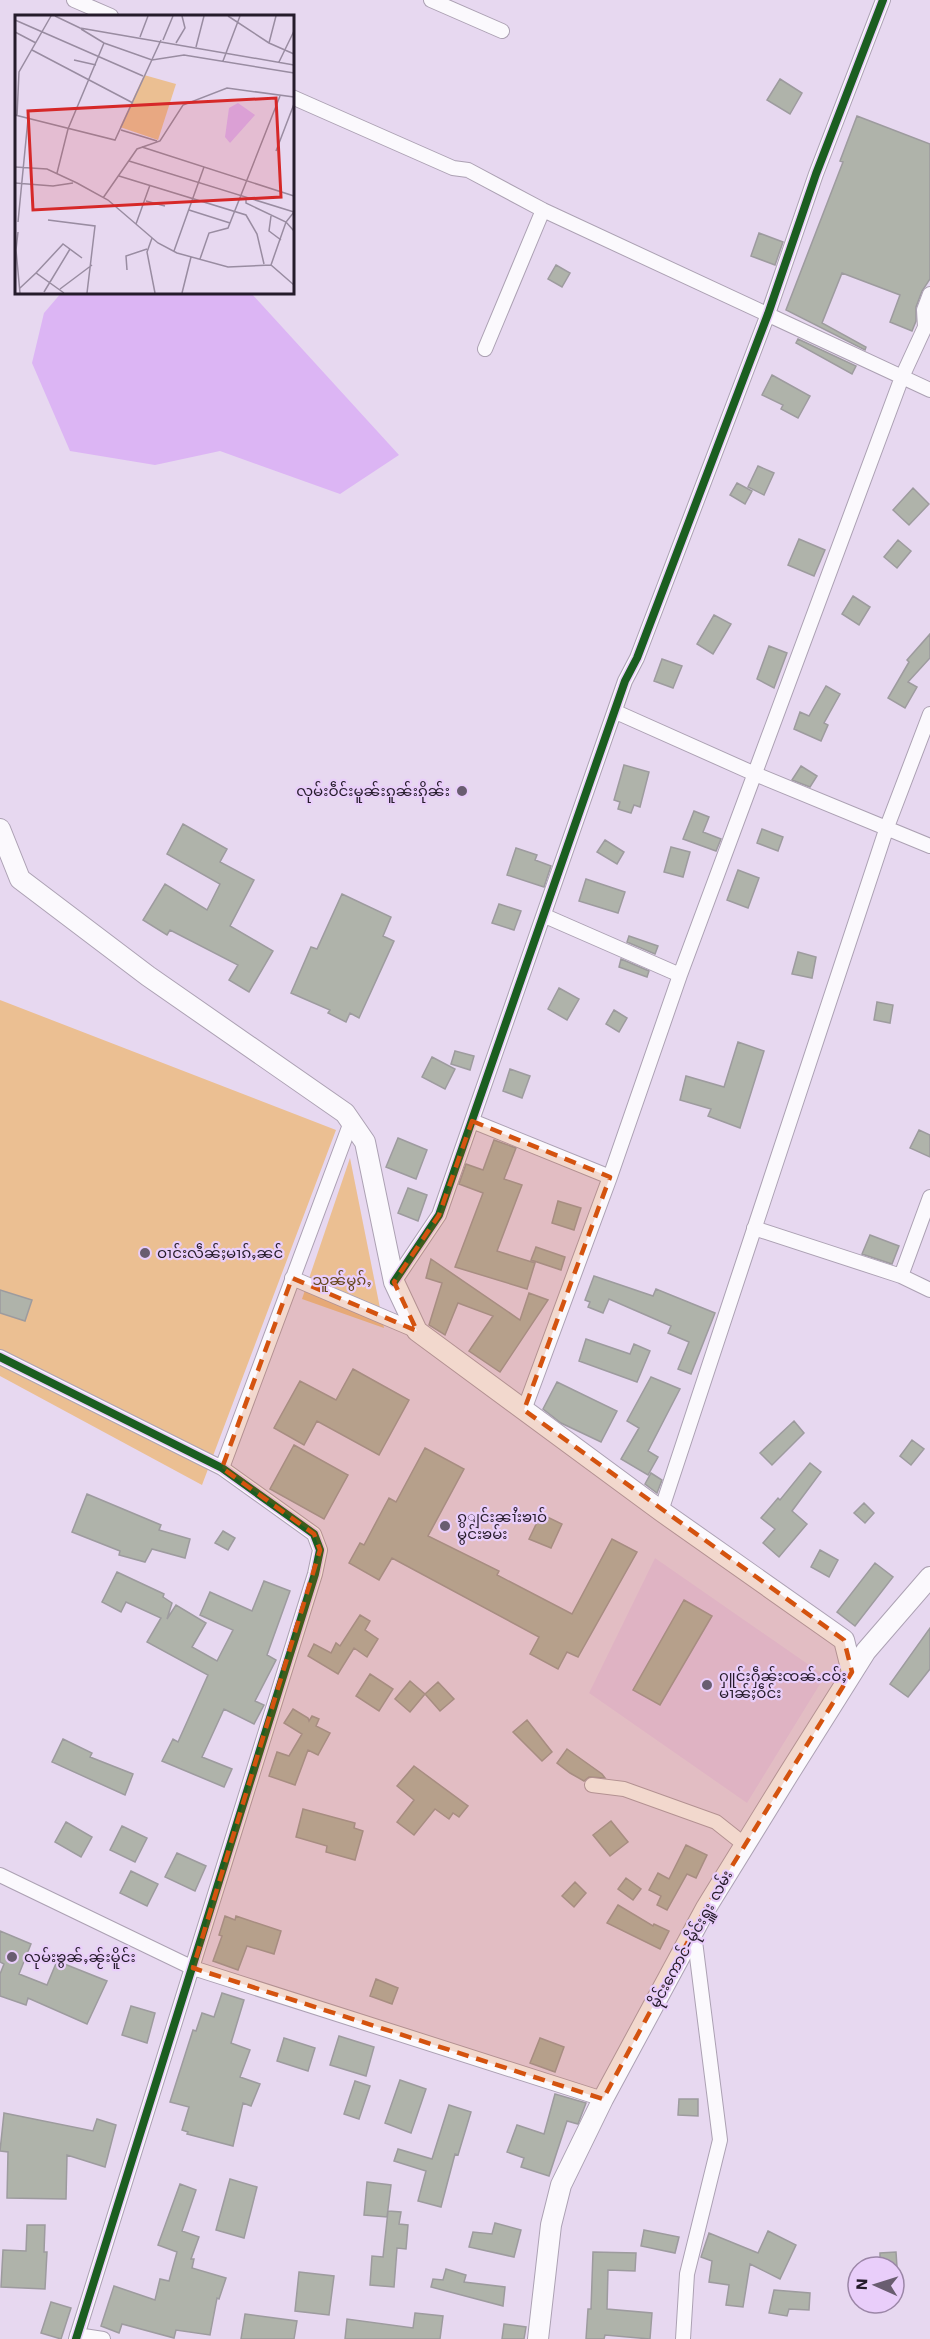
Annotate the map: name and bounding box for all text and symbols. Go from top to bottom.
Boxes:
inset map [15,15,294,294]
place label: လုမ်းဝဵင်းမူၼ်းၵူၼ်းၵိုၼ်း [296,781,450,803]
marker: လုမ်းဝဵင်းမူၼ်းၵူၼ်းၵိုၼ်း [455,784,469,798]
place label: ဝၢင်းလဵၼ်ႈမၢၵ်ႇၼင် [157,1243,283,1262]
marker: ဝၢင်းလဵၼ်ႈမၢၵ်ႇၼင် [138,1246,152,1260]
park label: သူၼ်မွၵ်ႇ [312,1270,372,1292]
place label: ၵွျင်းၼၢႆးၶၢဝ် မွင်းၶမ်း [457,1507,547,1545]
marker: ၵွျင်းၼၢႆးၶၢဝ် မွင်းၶမ်း [438,1519,452,1533]
place label: ႁူင်းႁဵၼ်းၸၼ်ႉငဝ်ႈ မၢၼ်ႈဝဵင်း [719,1666,847,1702]
marker: ႁူင်းႁဵၼ်းၸၼ်ႉငဝ်ႈ မၢၼ်ႈဝဵင်း [700,1678,714,1692]
street label: မိုင်းကောင်-မိုင်းရှူး လမ်း [645,1867,739,2012]
place label: လုမ်းၶွၼ်ႇၼႂ်းမိူင်း [24,1947,136,1969]
marker: လုမ်းၶွၼ်ႇၼႂ်းမိူင်း [5,1950,19,1964]
north arrow [846,2255,906,2315]
text: N [852,2278,871,2291]

